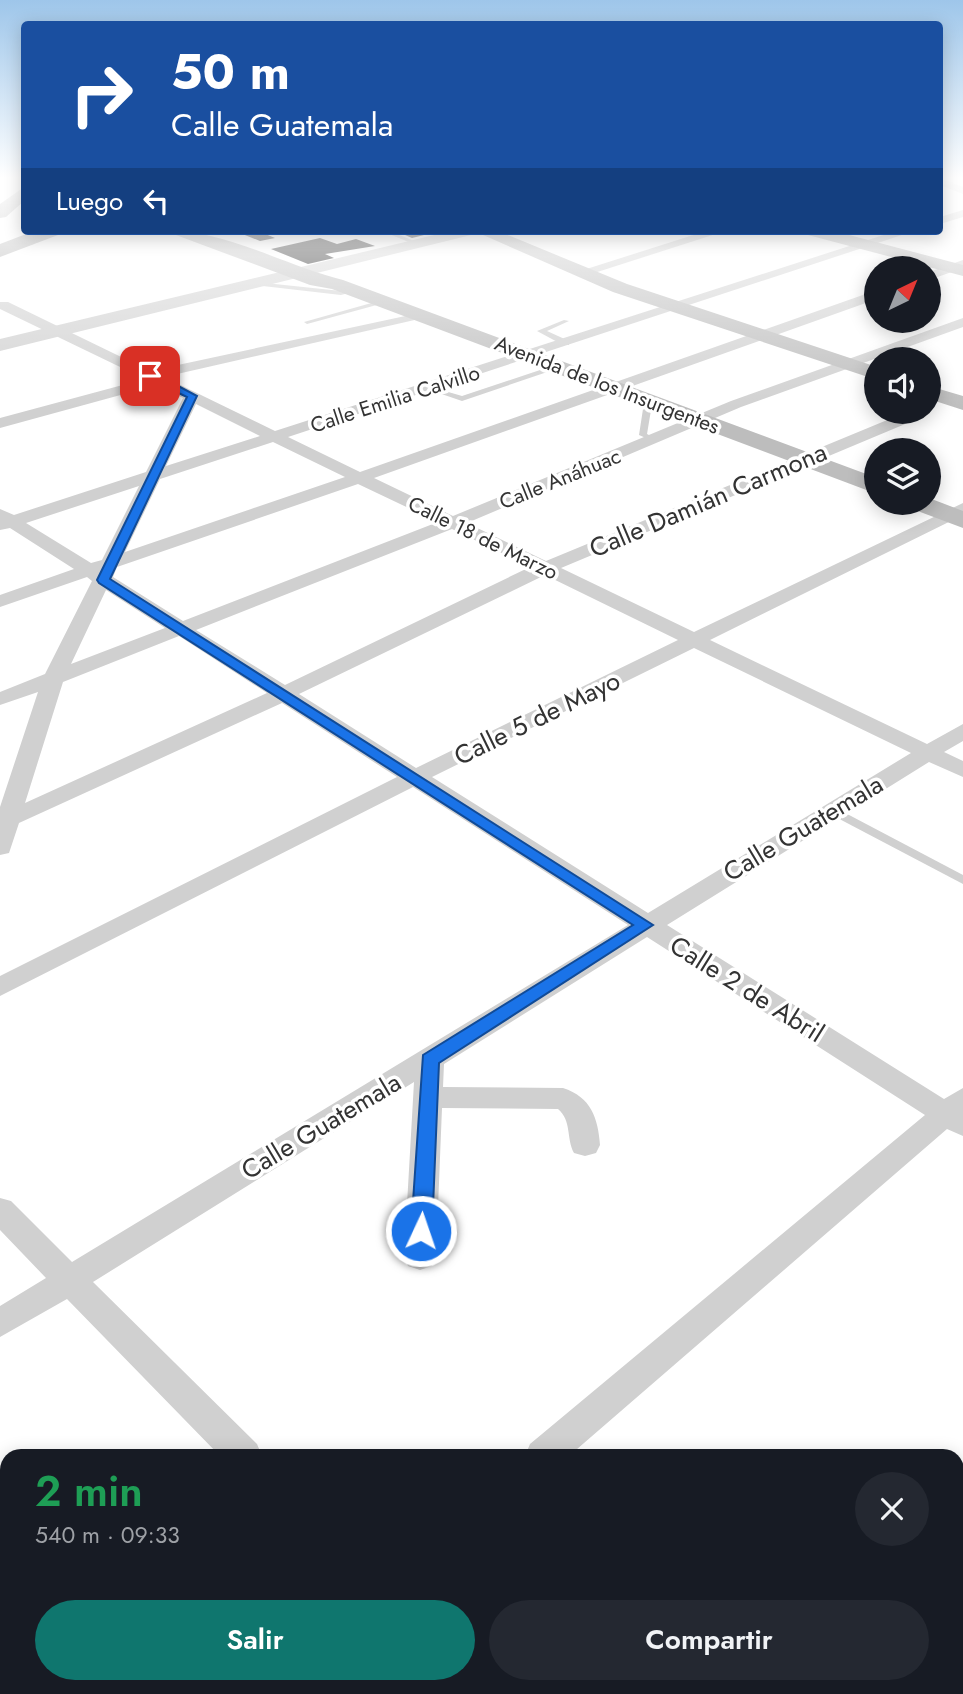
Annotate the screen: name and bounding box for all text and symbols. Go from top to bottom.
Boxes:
text: 50 m [171,37,290,107]
icon: right [56,49,147,140]
text: Calle Guatemala [171,102,393,148]
text: Luego [56,182,123,220]
icon: left [137,182,175,220]
north arrow [864,256,942,332]
map controls [864,256,941,515]
street label: Avenida de los Insurgentes [490,328,724,442]
pin [120,346,180,406]
button: sound [864,347,941,424]
icon: arrive [131,357,169,395]
street label: Calle Emilia Calvillo [306,357,484,441]
street label: Calle Damián Carmona [583,433,833,567]
button: layers [864,438,941,515]
street label: Calle Anáhuac [495,441,625,517]
street label: Calle 18 de Marzo [403,489,563,587]
street label: Calle 5 de Mayo [447,661,627,775]
street label: Calle Guatemala [716,765,890,891]
street label: Calle 2 de Abril [662,926,832,1052]
street label: Calle Guatemala [234,1063,408,1189]
position arrow [384,1194,458,1268]
text: 2 min [35,1461,143,1522]
button: close [855,1472,929,1546]
text: 540 m · 09:33 [35,1518,180,1552]
button: Salir [35,1600,475,1680]
button: Compartir [489,1600,929,1680]

